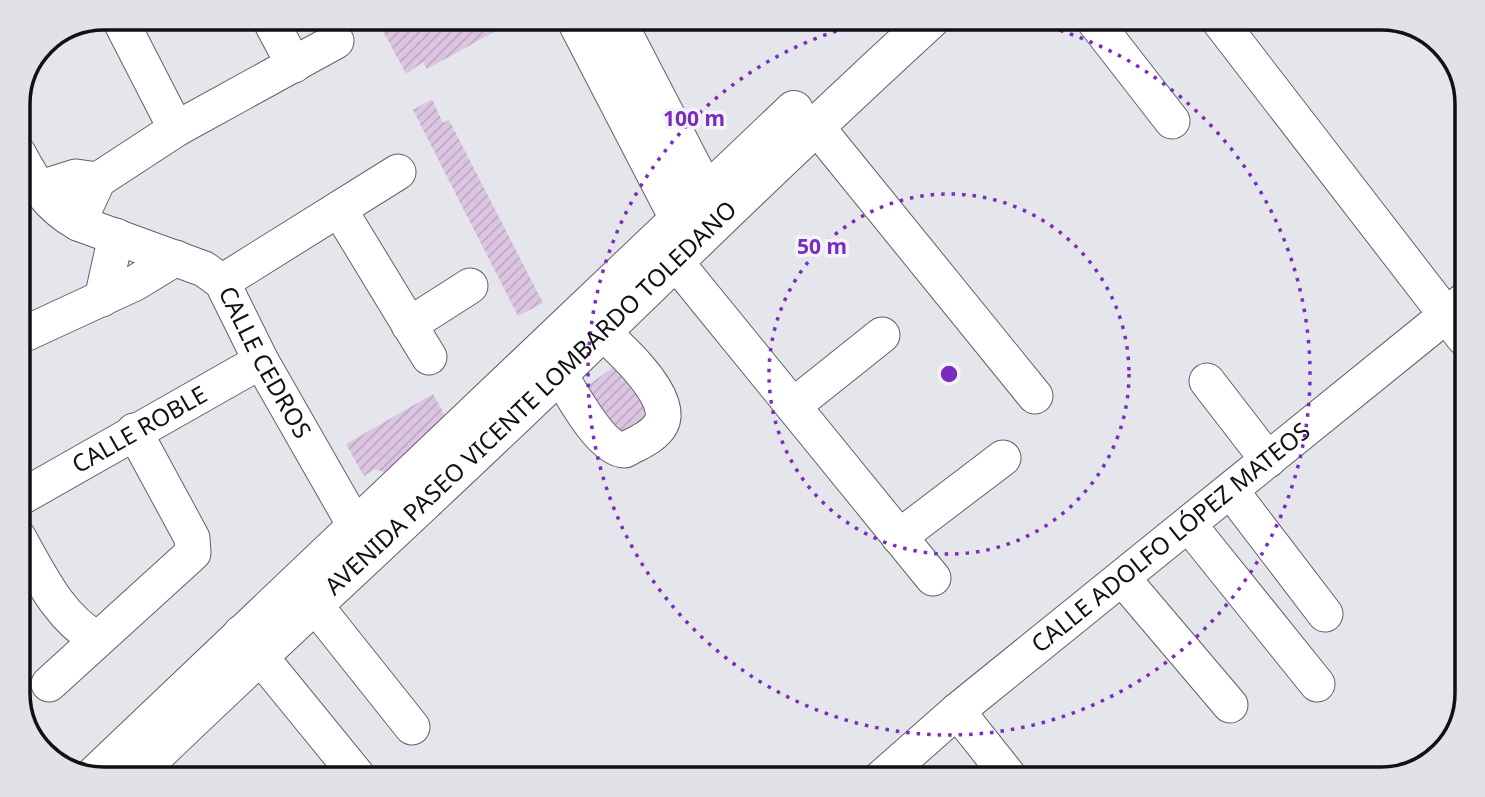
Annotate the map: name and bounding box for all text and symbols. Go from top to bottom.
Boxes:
text: 100 m [663,104,725,132]
street label: AVENIDA PASEO VICENTE LOMBARDO TOLEDANO [317,193,743,602]
text: 50 m [797,232,847,260]
street label: CALLE CEDROS [212,280,320,444]
centre of rings [937,362,961,386]
street label: CALLE ROBLE [65,377,213,480]
street label: CALLE ADOLFO LÓPEZ MATEOS [1024,414,1316,660]

